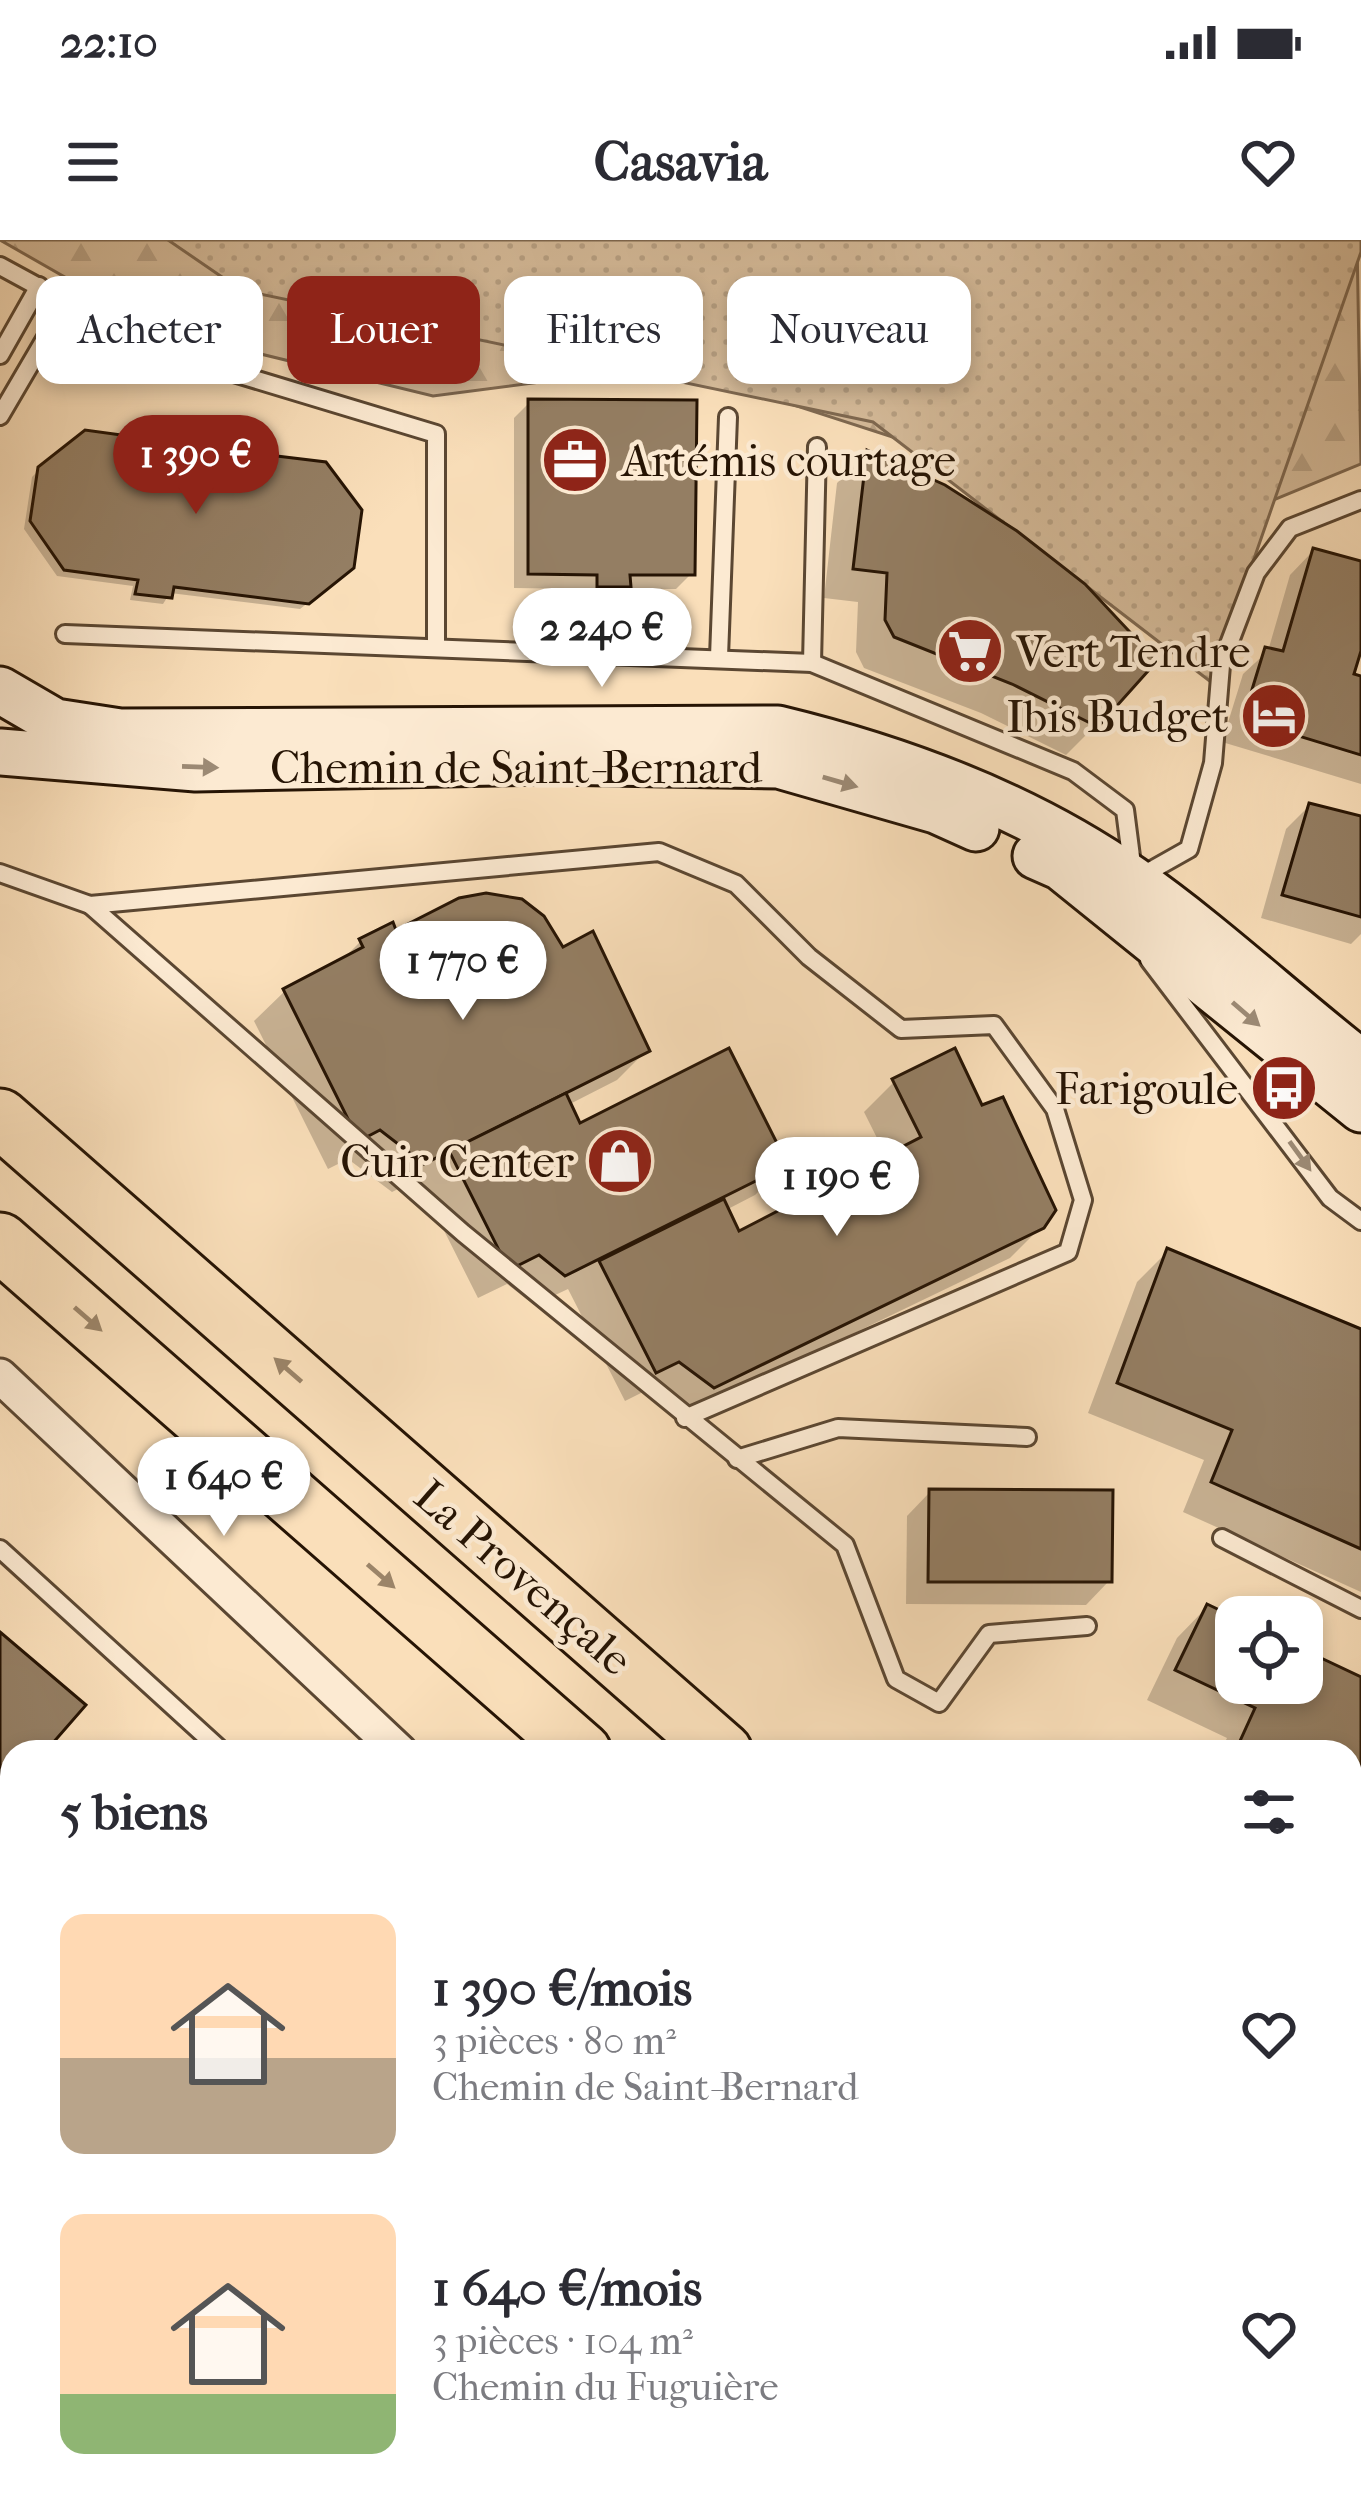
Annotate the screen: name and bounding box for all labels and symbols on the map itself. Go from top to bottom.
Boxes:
pin: 1 390 € [85,415,307,517]
office icon: Artémis courtage [540,425,610,495]
place label: Artémis courtage [620,435,956,488]
pin: 2 240 € [491,588,713,690]
supermarket icon: Vert Tendre [935,616,1005,686]
place label: Vert Tendre [1015,626,1251,679]
hotel icon: Ibis Budget [1239,681,1309,751]
place label: Ibis Budget [1006,691,1228,744]
street label: Chemin de Saint-Bernard [270,742,763,795]
one-way arrow [182,758,220,777]
one-way arrow [822,774,859,793]
pin: 1 770 € [352,921,574,1023]
one-way arrow [1231,1000,1261,1027]
bus stop icon: Farigoule [1249,1053,1319,1123]
place label: Farigoule [1055,1063,1238,1116]
shop icon: Cuir Center [585,1126,655,1196]
place label: Cuir Center [340,1136,575,1189]
pin: 1 190 € [726,1137,948,1239]
one-way arrow [1288,1140,1312,1172]
one-way arrow [73,1305,103,1332]
one-way arrow [273,1357,303,1384]
pin: 1 640 € [113,1437,335,1539]
street label: La Provençale [404,1469,642,1687]
one-way arrow [366,1562,396,1589]

